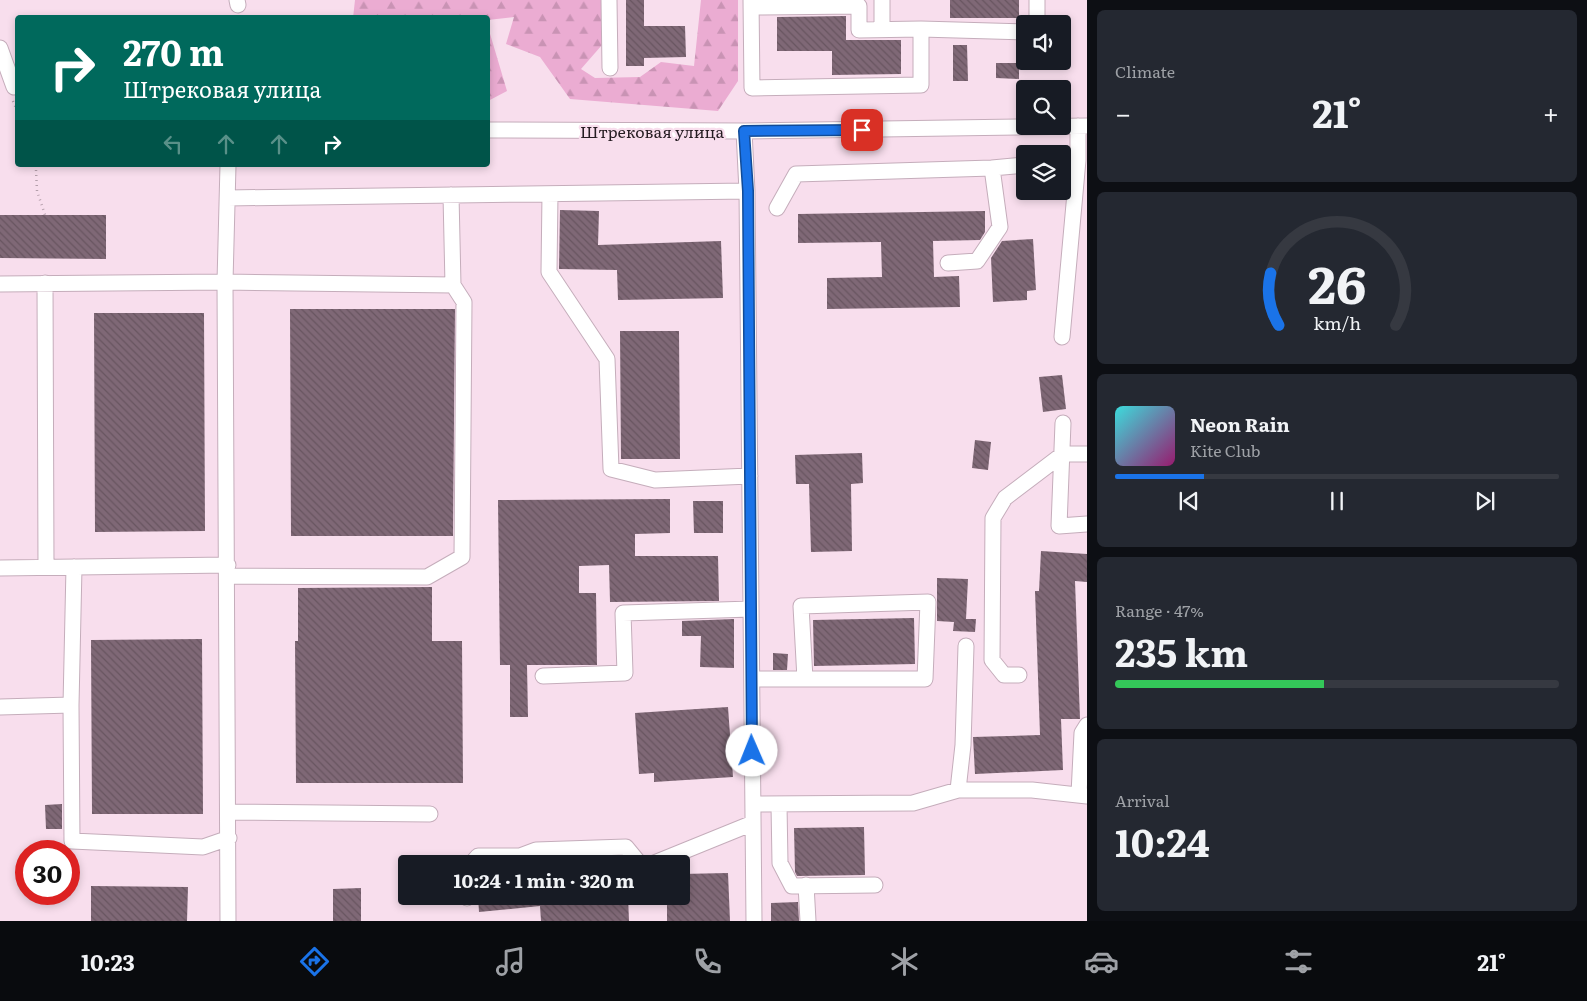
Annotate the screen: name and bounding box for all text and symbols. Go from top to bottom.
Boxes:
map controls [1016,15,1071,200]
button: sound [1016,15,1071,70]
text: 270 m [123,25,224,77]
icon: right [40,35,105,100]
text: Climate [1115,59,1175,83]
text: Штрековая улица [123,72,321,105]
button: search [1016,80,1071,135]
text: 21° [1312,83,1362,140]
text: − [1115,91,1131,133]
text: + [1543,91,1559,133]
pin [841,109,883,151]
icon: arrive [848,116,876,144]
street label: Штрековая улица [580,119,724,143]
icon: left [159,130,187,158]
icon: ahead [212,130,240,158]
icon: ahead [265,130,293,158]
icon: right [318,130,346,158]
button: layers [1016,145,1071,200]
text: 26 [1308,243,1366,320]
text: km/h [1313,309,1361,336]
text: Neon Rain [1190,410,1290,438]
text: Kite Club [1190,438,1261,462]
icon: previous [1175,487,1203,515]
icon: pause [1323,487,1351,515]
icon: next [1471,487,1499,515]
text: Range · 47% [1115,598,1204,622]
text: 235 km [1115,622,1248,679]
position arrow [725,724,777,776]
text: Arrival [1115,788,1170,812]
text: 10:24 [1115,812,1210,869]
speed limit sign: 30 [15,840,80,905]
text: 10:24 · 1 min · 320 m [454,866,634,894]
icon: directions [297,944,332,979]
icon: music [493,944,528,979]
icon: phone [690,944,725,979]
icon: climate [887,944,922,979]
icon: car [1084,944,1119,979]
icon: filters [1281,944,1316,979]
text: 10:23 [81,945,135,978]
text: 21° [1477,945,1506,978]

